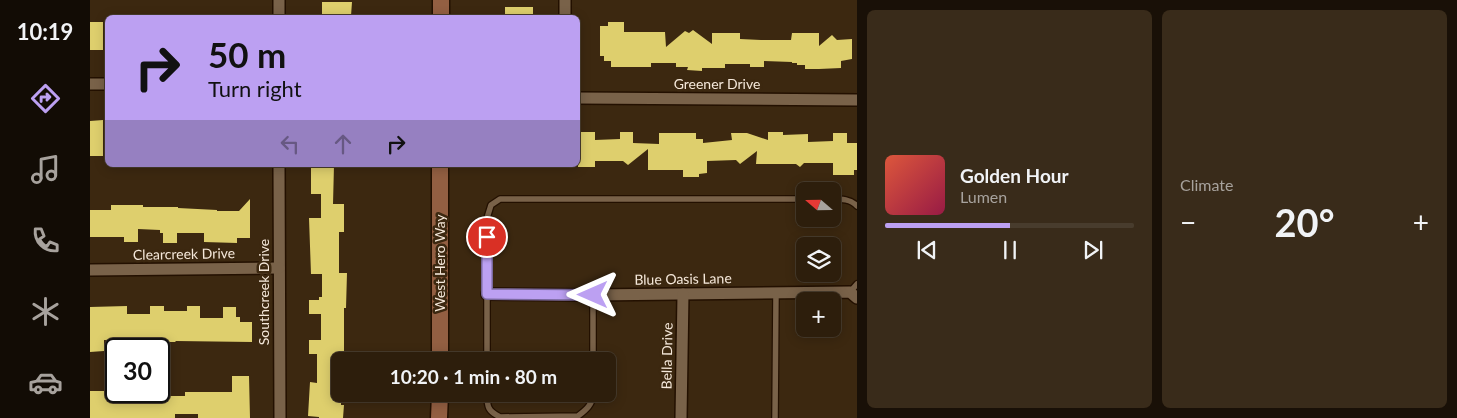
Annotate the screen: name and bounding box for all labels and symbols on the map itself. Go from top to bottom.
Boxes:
street label: Greener Drive [674,75,760,92]
north arrow [796,182,841,228]
street label: West Hero Way [431,213,448,312]
pin [466,216,508,258]
street label: Southcreek Drive [255,239,272,345]
street label: Clearcreek Drive [133,244,235,263]
position arrow [566,268,618,320]
street label: Blue Oasis Lane [634,269,732,288]
street label: Bella Drive [657,322,676,390]
speed limit sign: 30 [105,338,170,403]

